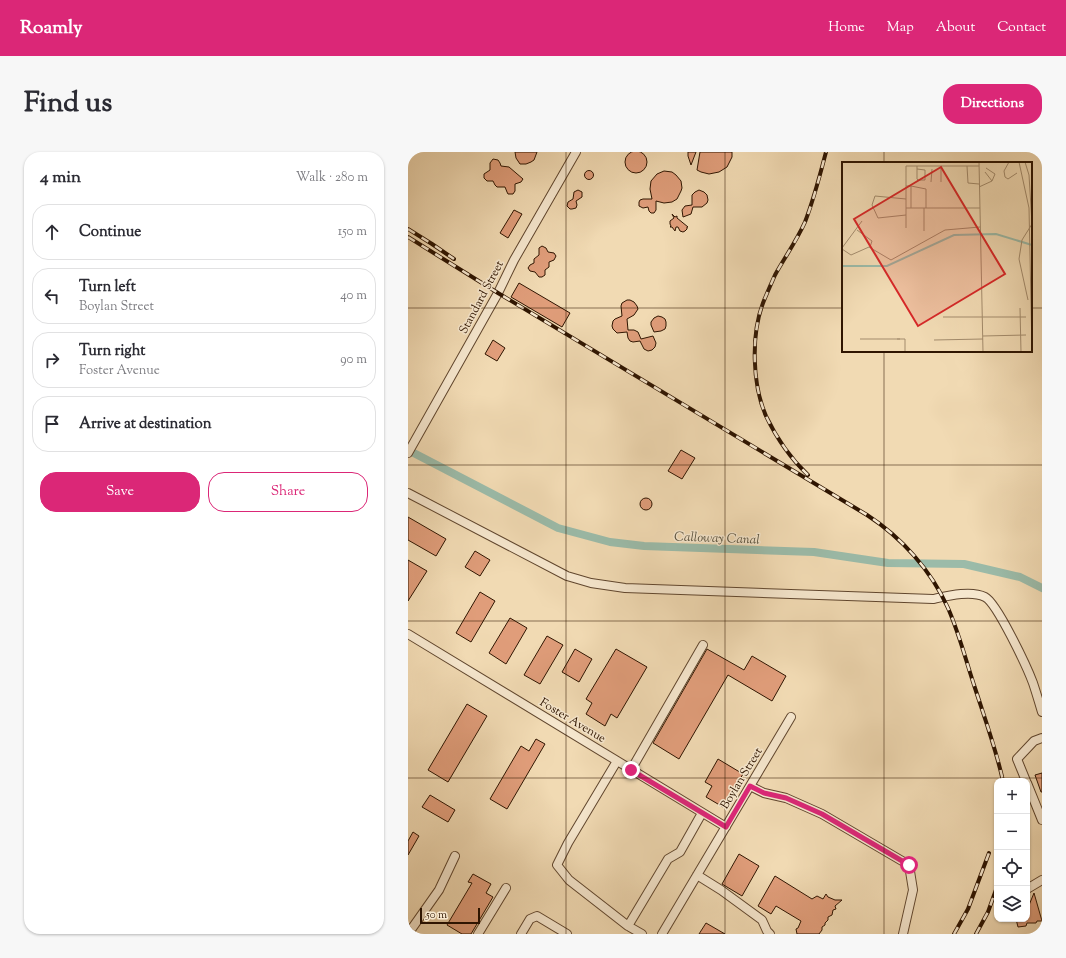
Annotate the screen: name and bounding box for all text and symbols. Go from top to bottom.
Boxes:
text: Roamly [20,15,83,42]
text: Home [828,18,865,38]
text: Map [887,18,914,38]
text: About [936,18,975,38]
text: Contact [997,18,1046,38]
text: Find us [24,84,112,124]
button: Directions [943,84,1042,124]
inset map [842,162,1032,352]
text: 4 min [40,166,81,190]
text: Walk · 280 m [296,169,368,187]
icon: ahead [41,221,63,243]
text: Continue [79,222,141,243]
text: 150 m [338,223,367,241]
street label: Standard Street [455,258,509,337]
text: Turn left [79,277,136,298]
icon: left [41,285,63,307]
text: 40 m [340,287,367,305]
text: Boylan Street [79,298,154,316]
text: Turn right [79,341,145,362]
icon: right [41,349,63,371]
text: 90 m [340,351,367,369]
text: Foster Avenue [79,362,160,380]
icon: arrive [41,413,63,435]
text: Arrive at destination [79,414,212,435]
button: Save [40,472,200,512]
button: Share [208,472,368,512]
water label: Calloway Canal [674,529,761,550]
street label: Foster Avenue [536,694,609,748]
street label: Boylan Street [716,744,767,813]
route end [622,761,640,779]
map controls [994,778,1030,922]
button: + [994,778,1030,814]
button: − [994,814,1030,850]
button: locate [994,850,1030,886]
route start [900,856,918,874]
button: layers [994,886,1030,922]
scale bar [420,906,480,925]
text: 50 m [426,907,447,923]

